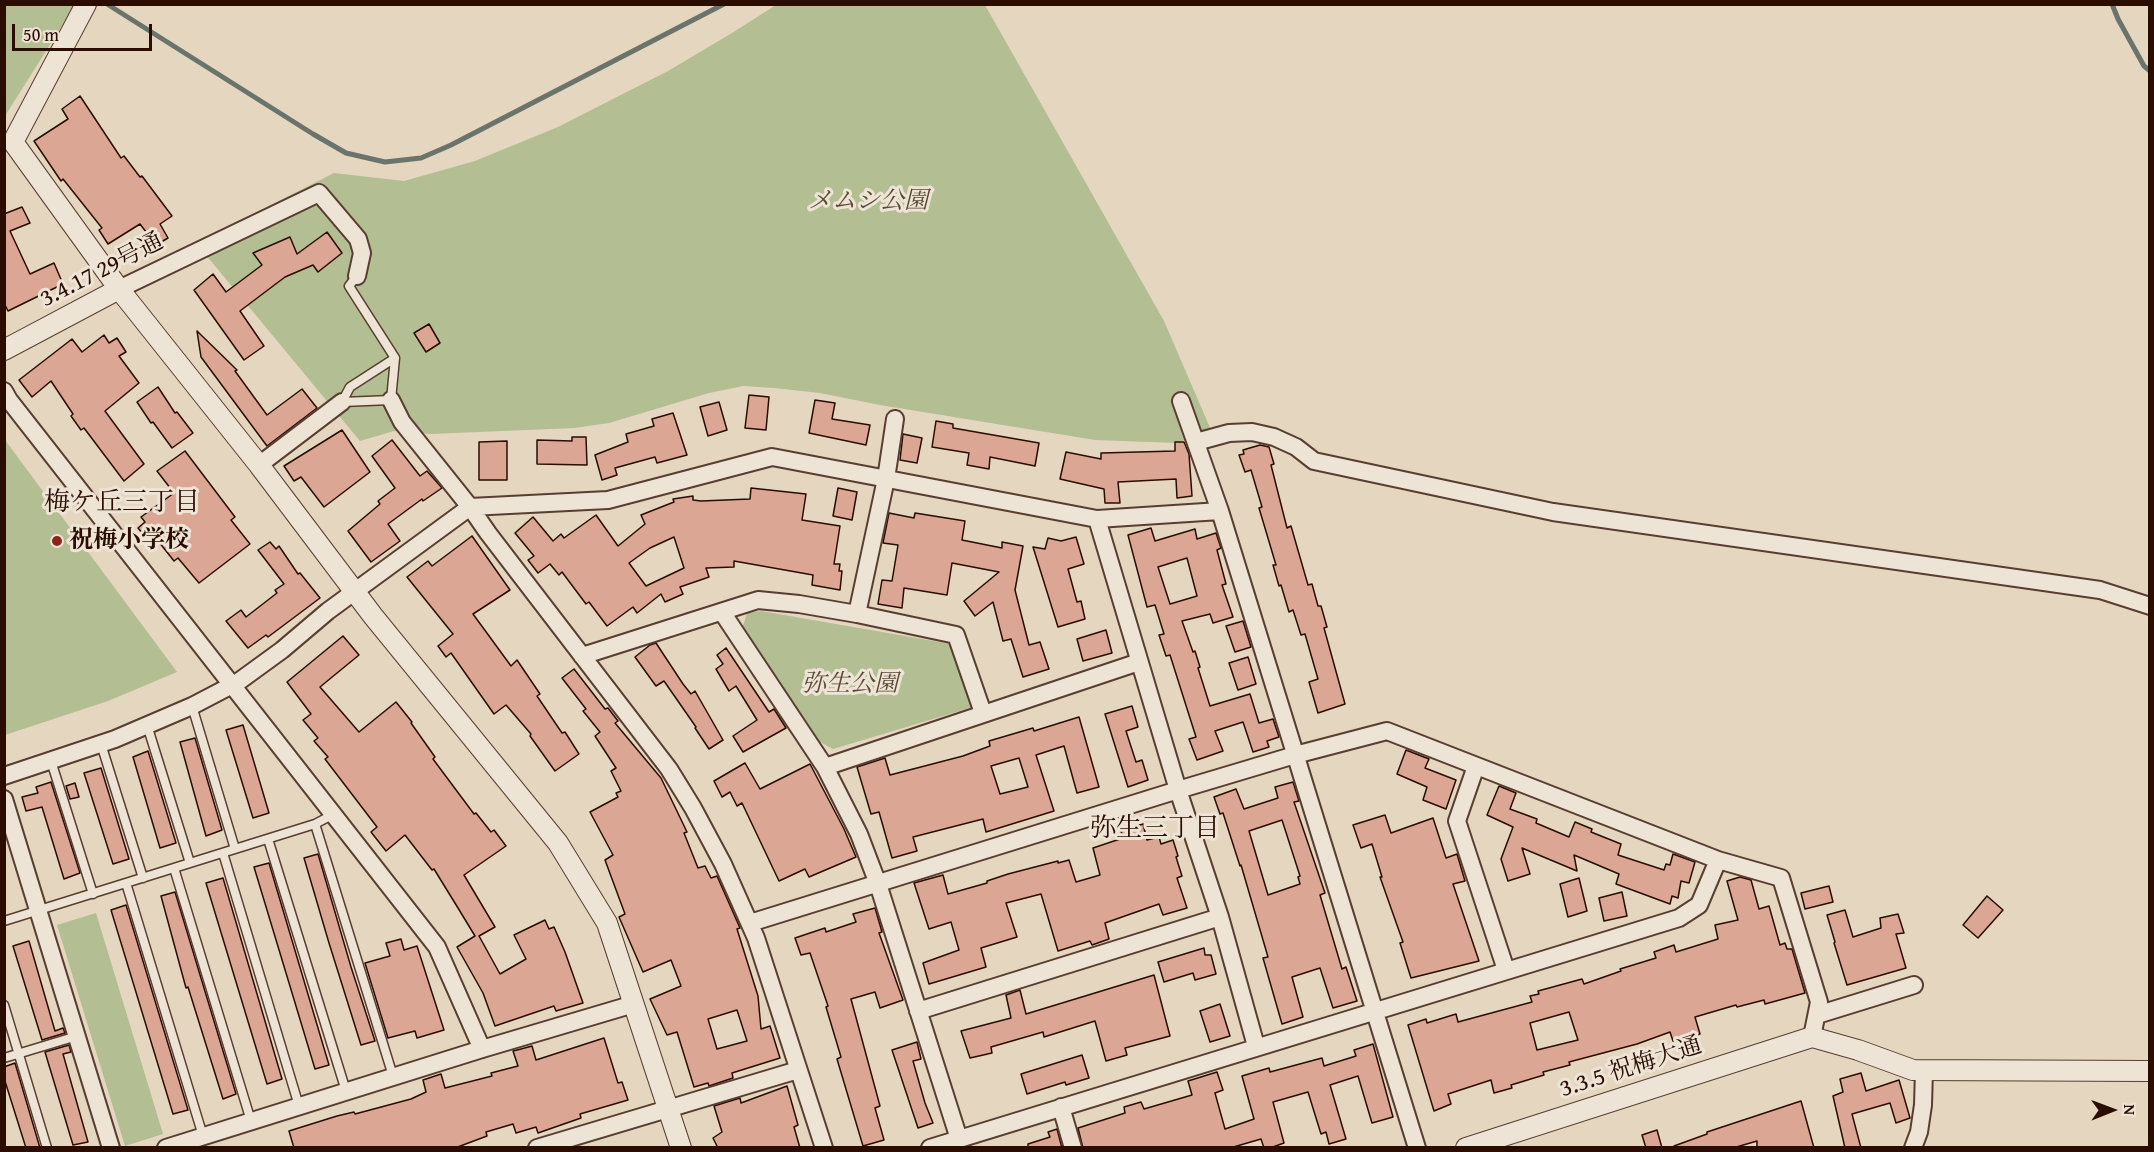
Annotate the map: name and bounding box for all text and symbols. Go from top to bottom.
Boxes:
scale bar [15,12,154,50]
text: 50 m [23,21,59,48]
park label: メムシ公園 [808,188,928,216]
street label: 3.4.17 29号通 [36,228,168,314]
district label: 梅ケ丘三丁目 [44,487,200,519]
place label: 祝梅小学校 [69,527,189,555]
marker: 祝梅小学校 [50,534,64,548]
park label: 弥生公園 [802,671,898,699]
district label: 弥生三丁目 [1090,813,1220,845]
street label: 3.3.5 祝梅大通 [1556,1031,1706,1105]
north arrow [2082,1080,2142,1140]
text: N [2118,1104,2142,1115]

